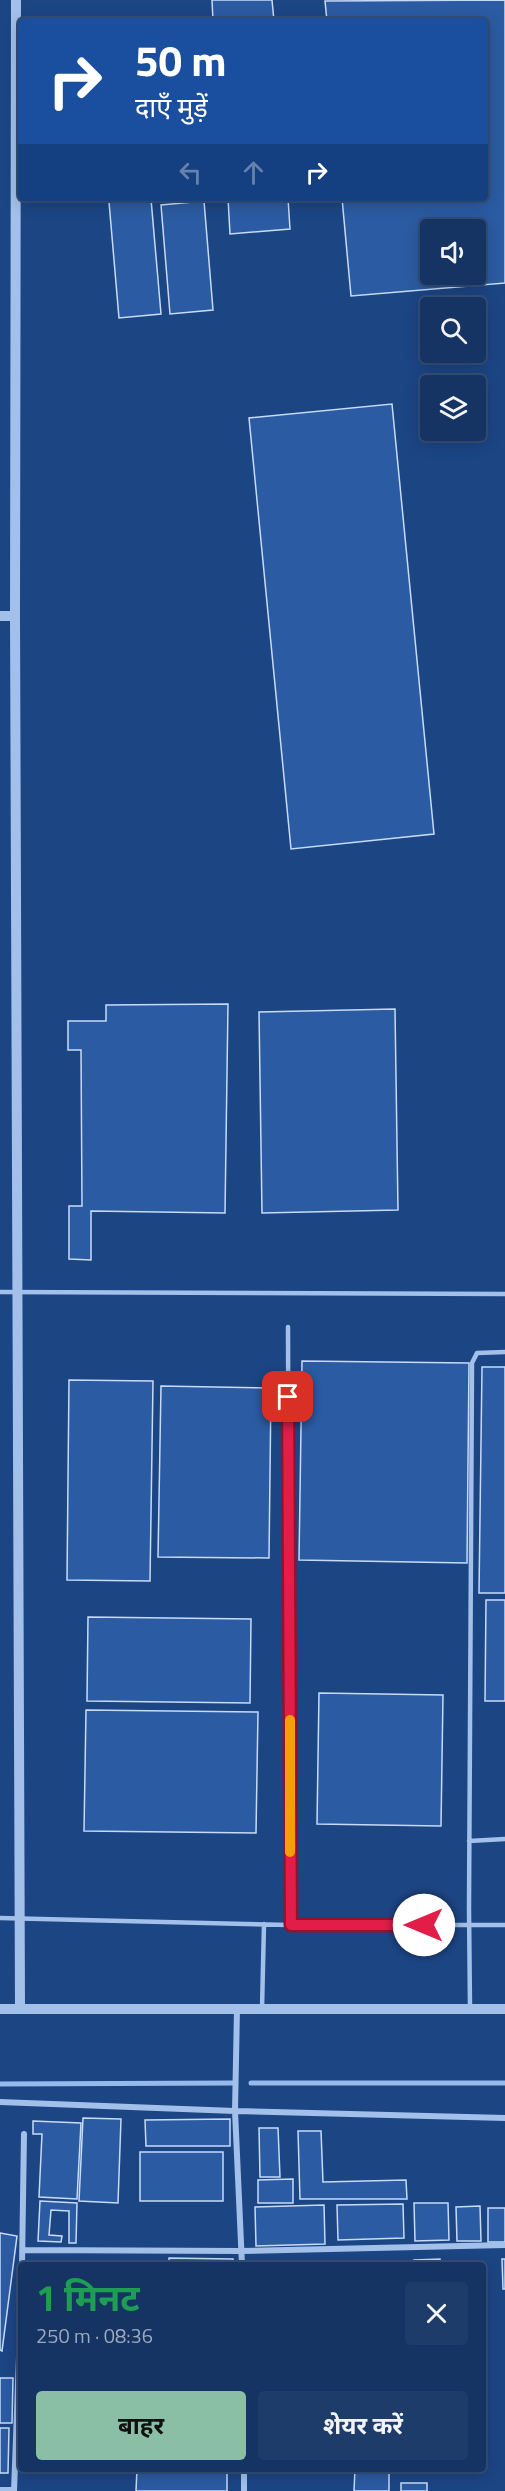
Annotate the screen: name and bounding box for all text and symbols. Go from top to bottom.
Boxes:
text: 50 m [135,28,227,92]
icon: right [36,42,114,120]
text: दाएँ मुड़ें [135,86,208,127]
icon: left [174,156,207,189]
icon: ahead [237,156,270,189]
icon: right [300,156,333,189]
map controls [420,219,486,441]
button: sound [420,219,486,285]
button: search [420,297,486,363]
button: layers [420,375,486,441]
pin [262,1371,313,1422]
icon: arrive [271,1380,304,1413]
position arrow [392,1893,456,1957]
text: 1 मिनट [36,2270,140,2325]
button: close [405,2282,468,2345]
text: 250 m · 08:36 [36,2320,153,2351]
button: बाहर [36,2391,246,2460]
button: शेयर करें [258,2391,468,2460]

